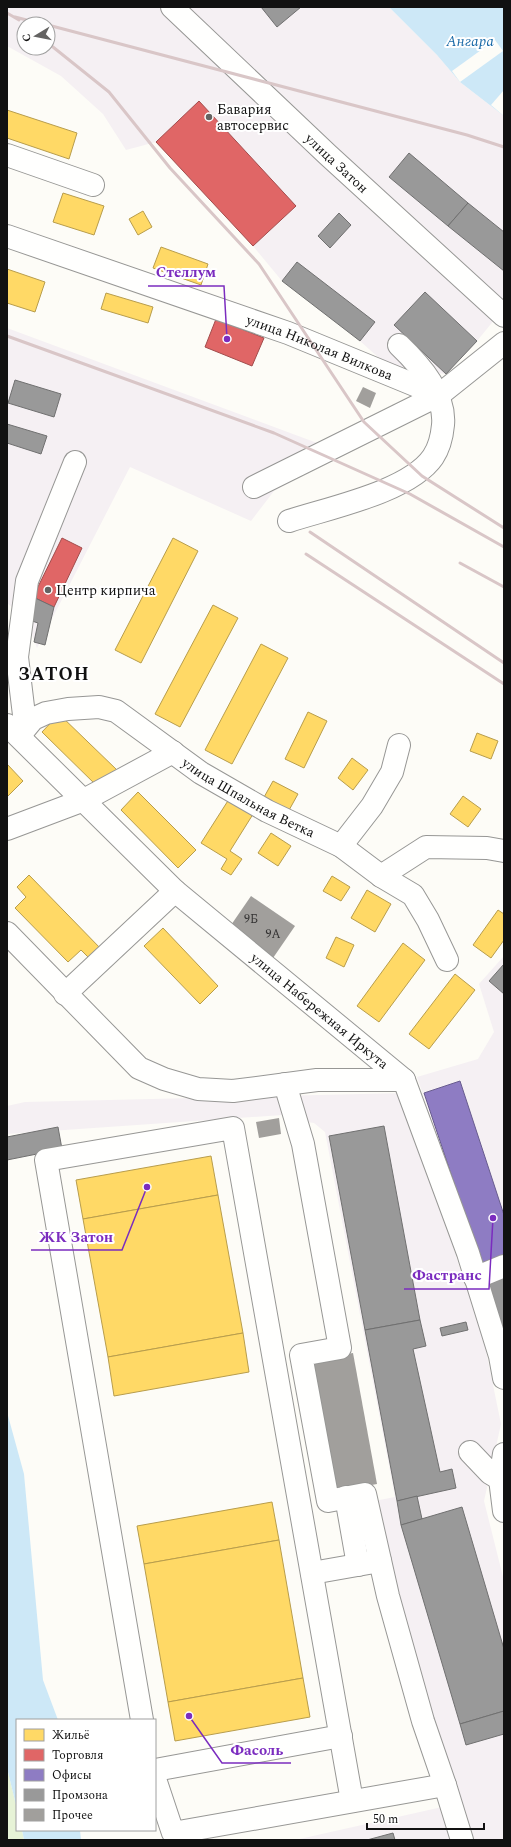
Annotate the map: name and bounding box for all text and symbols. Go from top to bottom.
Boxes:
north arrow [16,16,56,56]
water label: Ангара [445,30,494,53]
text: С [18,32,36,43]
place label: Бавария автосервис [217,99,289,136]
marker: Бавария автосервис [204,112,214,122]
street label: улица Затон [299,128,373,198]
callout: Стеллум [148,259,224,286]
text: Стеллум [156,261,216,284]
street label: улица Николая Вилкова [242,309,396,386]
place label: Центр кирпича [56,580,156,601]
marker: Центр кирпича [43,585,53,595]
district label: ЗАТОН [18,661,90,688]
street label: улица Шпальная Ветка [177,752,318,843]
house number: 9Б [244,910,258,929]
house number: 9А [265,925,281,944]
street label: улица Набережная Иркута [245,947,393,1074]
callout: ЖК Затон [31,1223,122,1250]
text: ЖК Затон [39,1226,113,1249]
callout: Фастранс [404,1262,489,1289]
text: Фастранс [412,1264,482,1287]
legend [16,1719,156,1831]
text: Жильё [52,1726,90,1745]
callout: Фасоль [222,1736,291,1763]
text: Фасоль [231,1739,283,1762]
text: Торговля [52,1746,103,1765]
text: Офисы [52,1766,92,1785]
text: Промзона [52,1786,108,1805]
scale bar [367,1805,484,1831]
text: Прочее [52,1806,93,1825]
text: 50 m [373,1810,398,1829]

